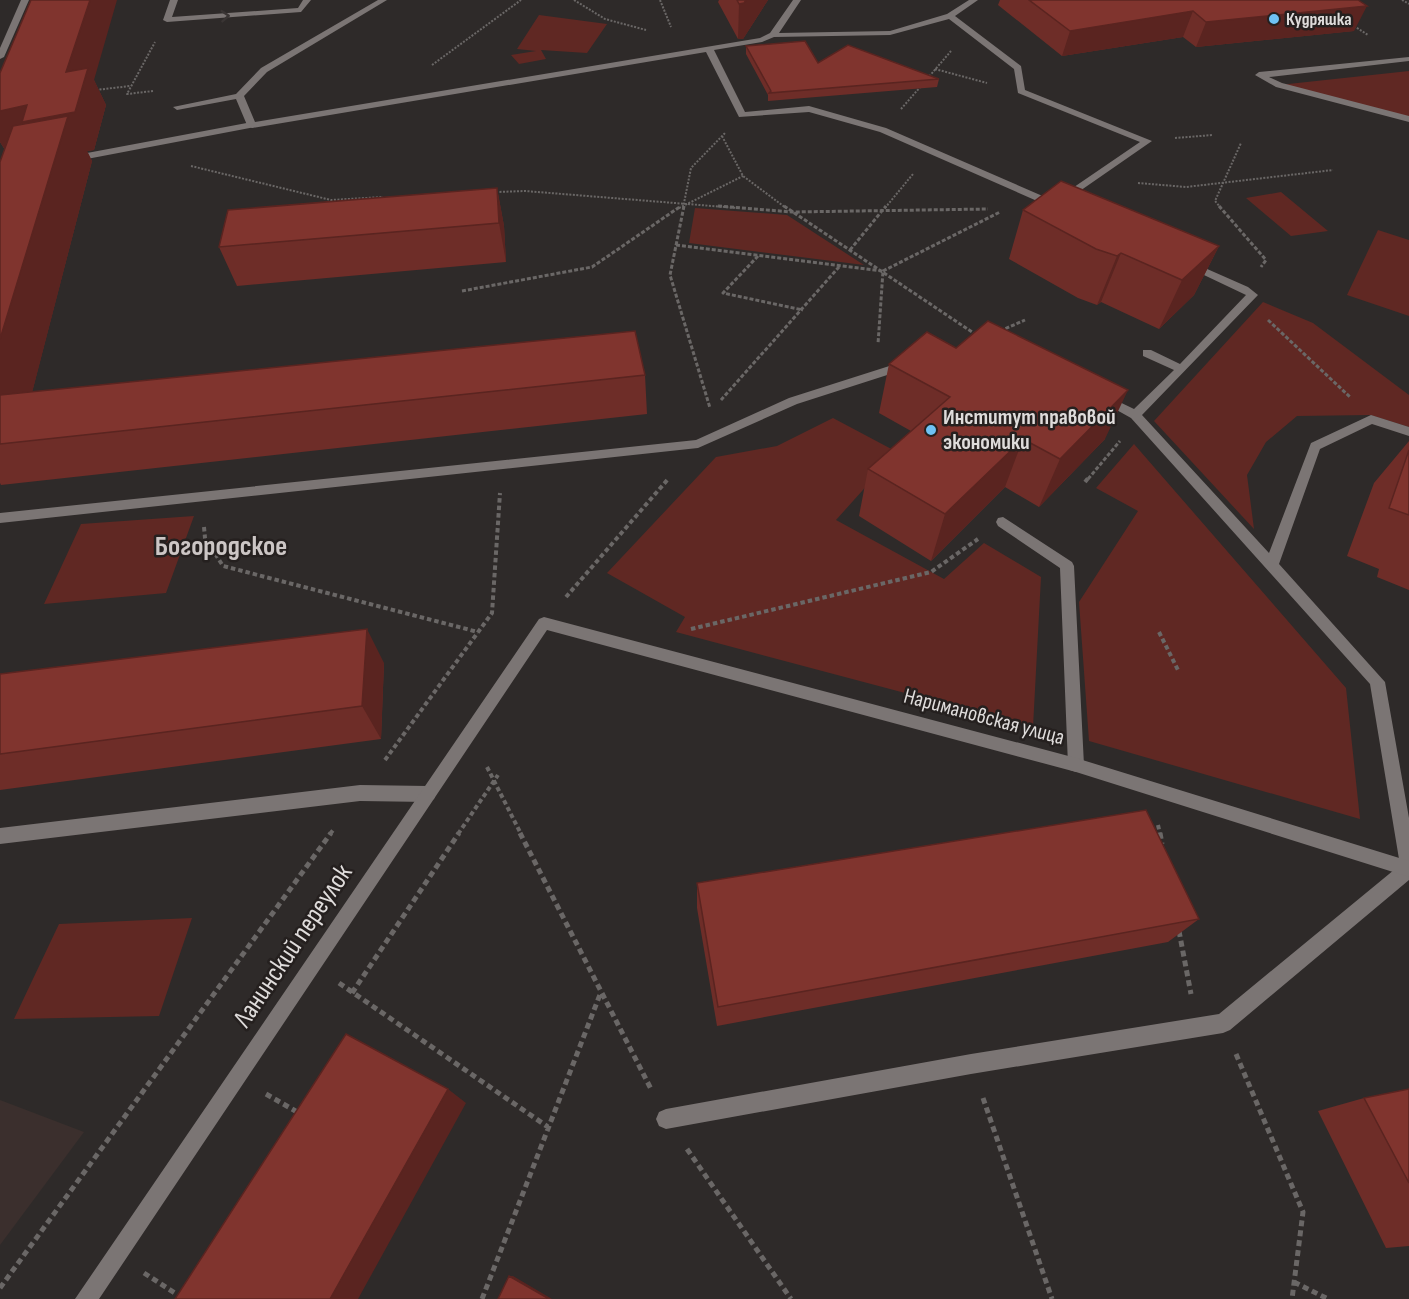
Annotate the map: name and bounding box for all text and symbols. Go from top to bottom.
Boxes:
place label: Кудряшка [1286,9,1352,30]
one-way arrow [220,10,229,23]
marker: Кудряшка [1267,12,1281,26]
place label: Институт правовой экономики [943,404,1116,456]
marker: Институт правовой экономики [924,423,938,437]
district label: Богородское [155,530,287,563]
street label: Наримановская улица [901,683,1067,751]
street label: Ланинский переулок [226,858,360,1034]

